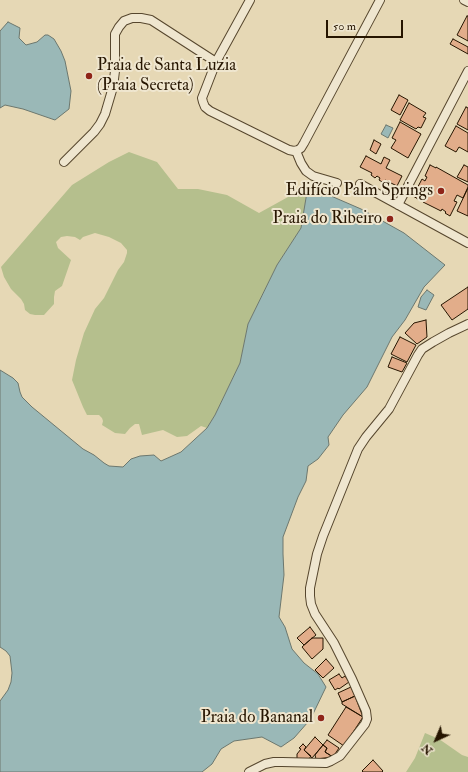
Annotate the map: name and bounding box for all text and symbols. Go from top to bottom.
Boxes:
scale bar [328,12,405,38]
text: 50 m [333,19,356,34]
place label: Praia de Santa Luzia (Praia Secreta) [97,56,236,96]
marker: Praia de Santa Luzia (Praia Secreta) [84,71,94,81]
place label: Edifício Palm Springs [285,181,433,201]
marker: Edifício Palm Springs [436,186,446,196]
place label: Praia do Ribeiro [273,209,382,229]
marker: Praia do Ribeiro [385,214,395,224]
place label: Praia do Bananal [201,708,313,728]
marker: Praia do Bananal [316,713,326,723]
north arrow [416,720,456,760]
text: N [419,741,435,757]

